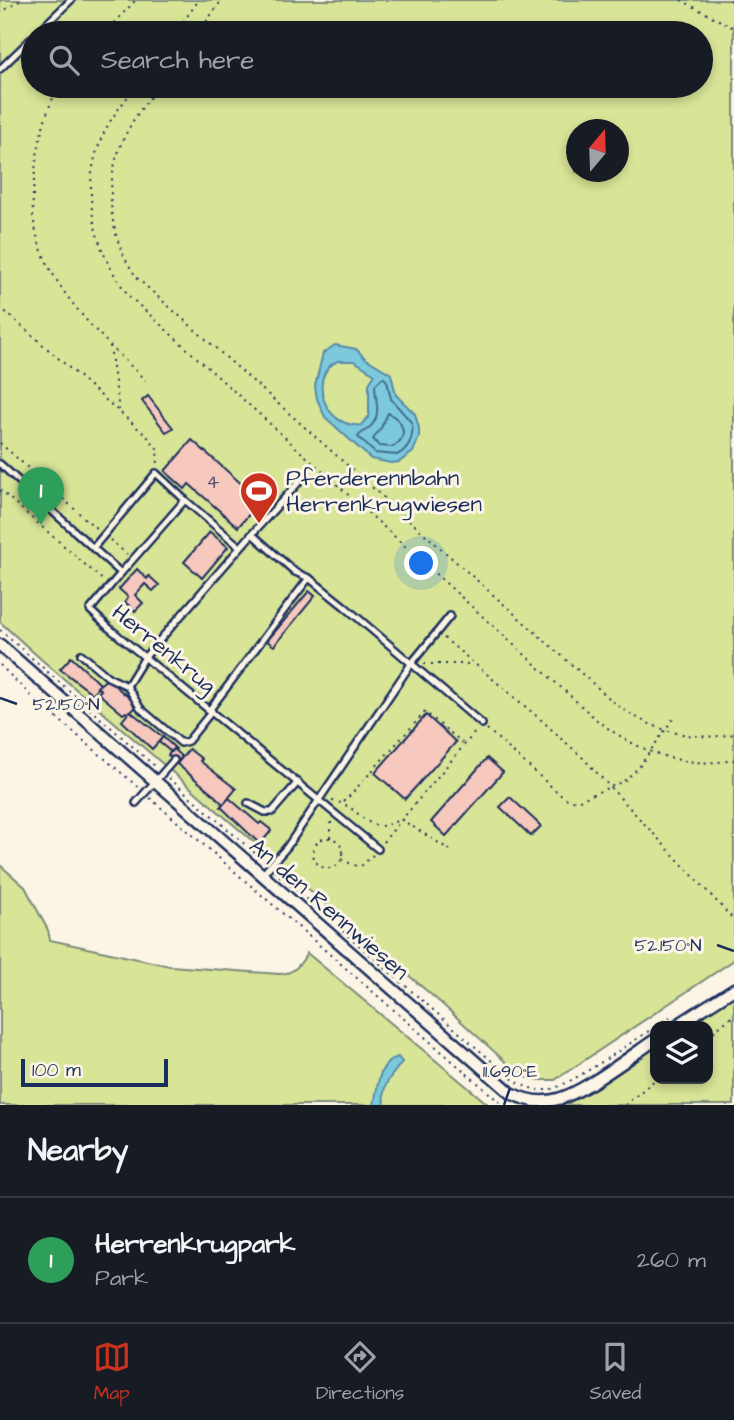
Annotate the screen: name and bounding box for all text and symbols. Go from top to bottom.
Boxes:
search box [21,21,713,98]
icon: search [45,41,83,79]
text: Search here [101,42,254,78]
north arrow [566,119,629,182]
place label: Pferderennbahn Herrenkrugwiesen [286,462,482,521]
pin: 1 [18,467,64,525]
house number: 4 [207,469,220,496]
sports icon: Pferderennbahn Herrenkrugwiesen [238,470,280,525]
your location [404,546,438,580]
street label: Herrenkrug [104,597,223,702]
text: 52.150°N [32,692,100,717]
street label: An den Rennwiesen [242,831,416,987]
text: 52.150°N [634,933,702,958]
map controls [650,1021,713,1084]
button: layers [650,1021,713,1084]
scale bar [21,1056,168,1088]
text: 100 m [32,1057,81,1084]
text: 11.690°E [483,1059,538,1084]
text: Nearby [28,1130,128,1172]
text: Herrenkrugpark [95,1226,296,1262]
text: 1 [50,1244,52,1276]
text: 260 m [637,1244,706,1276]
text: Park [95,1262,148,1294]
tab: Map [93,1338,131,1407]
tab: Directions [316,1338,404,1407]
tab: Saved [590,1338,641,1407]

